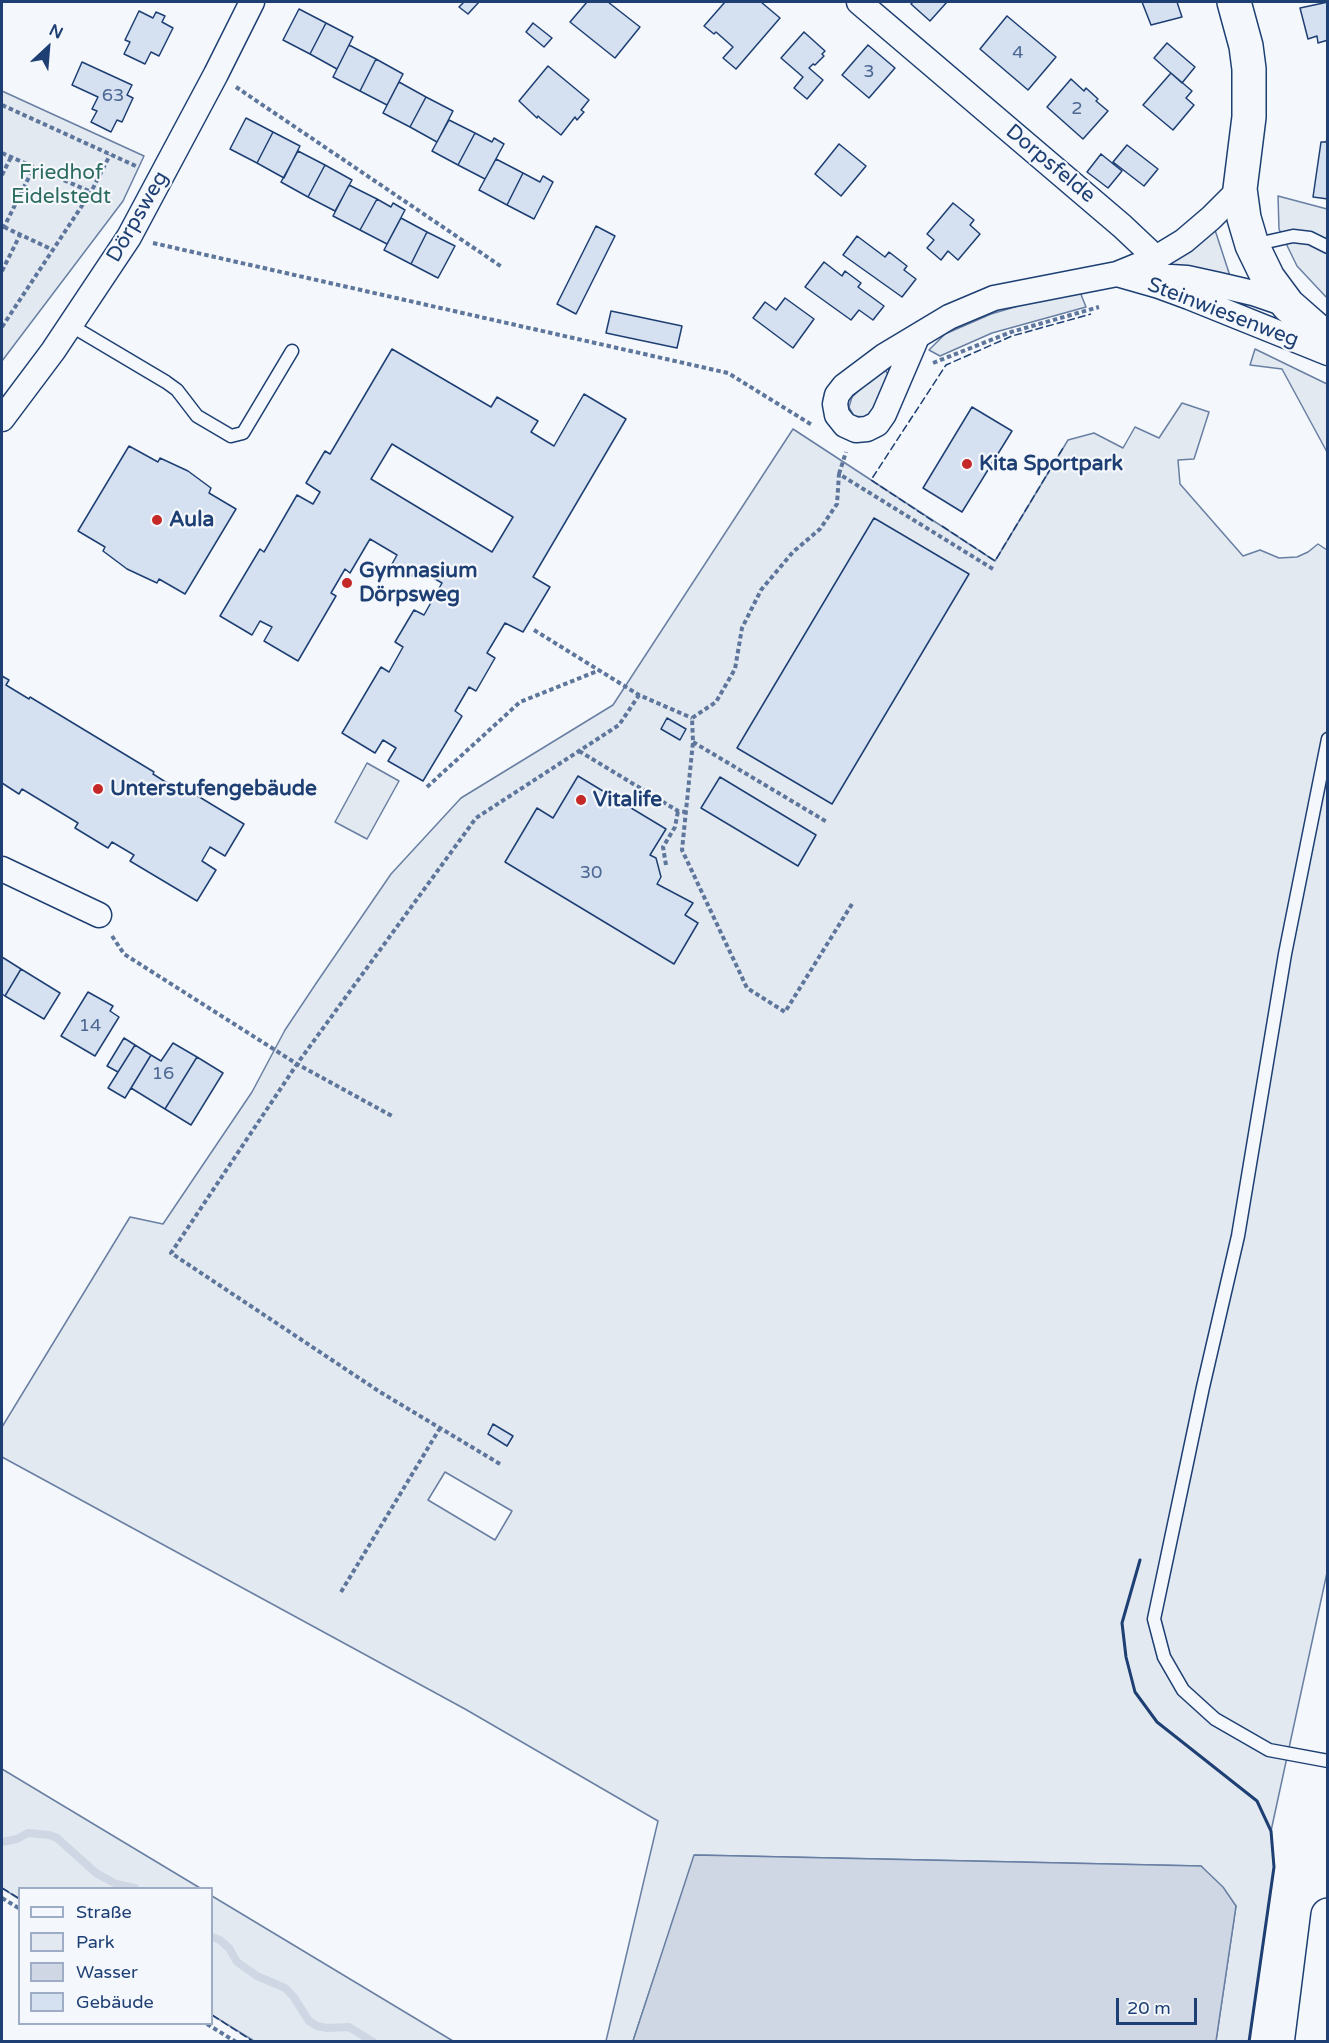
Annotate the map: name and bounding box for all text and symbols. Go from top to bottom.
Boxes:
north arrow [18,18,78,78]
text: N [46,20,66,44]
house number: 4 [1012,42,1024,64]
house number: 3 [863,61,875,83]
house number: 63 [102,85,124,107]
house number: 2 [1071,98,1083,120]
street label: Dorpsfelde [1000,119,1100,209]
park label: Friedhof Eidelstedt [11,160,111,210]
street label: Dörpsweg [102,167,174,267]
street label: Steinwiesenweg [1144,273,1302,353]
place label: Kita Sportpark [979,451,1123,477]
marker: Kita Sportpark [960,457,974,471]
place label: Aula [169,507,214,533]
marker: Aula [150,513,164,527]
place label: Gymnasium Dörpsweg [359,558,477,608]
marker: Gymnasium Dörpsweg [340,576,354,590]
place label: Unterstufengebäude [110,776,317,802]
marker: Unterstufengebäude [91,782,105,796]
place label: Vitalife [593,787,662,813]
marker: Vitalife [574,793,588,807]
house number: 30 [580,862,602,884]
house number: 14 [79,1015,101,1037]
house number: 16 [152,1063,174,1085]
legend [18,1887,213,2025]
text: Straße [76,1901,132,1923]
text: Park [76,1931,114,1953]
text: Wasser [76,1961,138,1983]
scale bar [1119,1986,1200,2024]
text: Gebäude [76,1991,154,2013]
text: 20 m [1127,1997,1171,2019]

